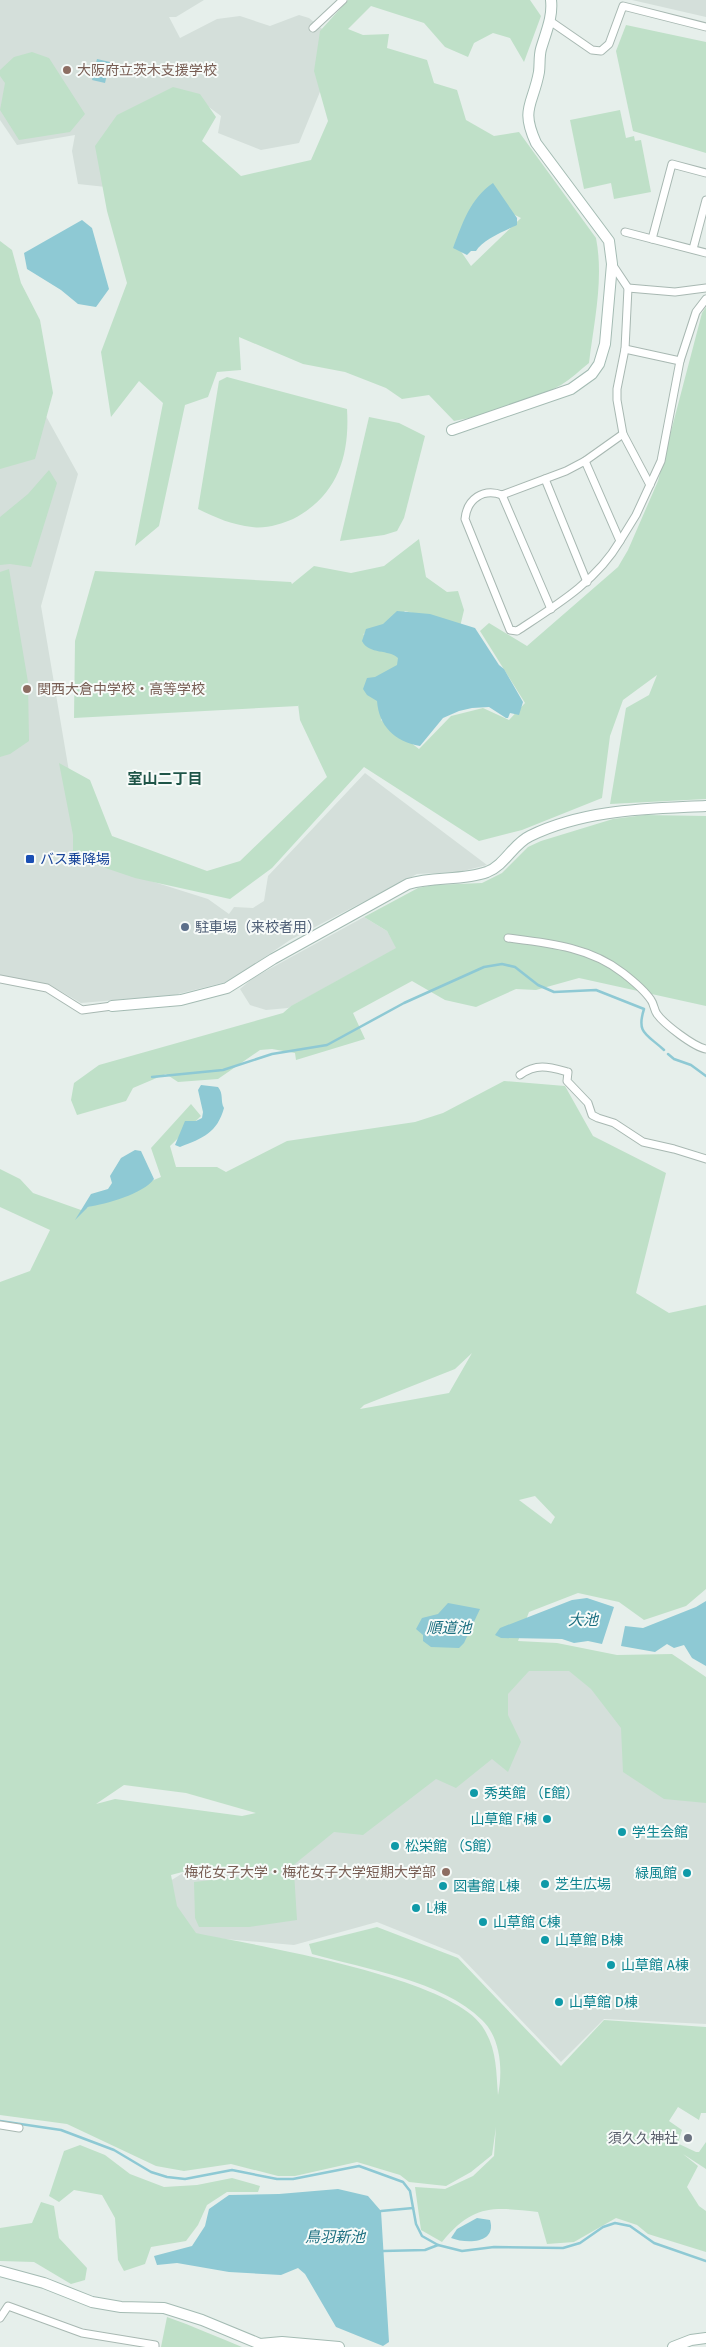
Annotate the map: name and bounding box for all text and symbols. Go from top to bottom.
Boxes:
place label: 大阪府立茨木支援学校 [77,62,217,79]
marker: 大阪府立茨木支援学校 [61,64,73,76]
place label: 関西大倉中学校・高等学校 [37,681,205,698]
marker: 関西大倉中学校・高等学校 [21,683,33,695]
district label: 室山二丁目 [127,770,203,788]
place label: バス乗降場 [40,851,110,868]
marker: バス乗降場 [24,853,36,865]
place label: 駐車場（来校者用） [195,919,321,936]
marker: 駐車場（来校者用） [179,921,191,933]
water label: 大池 [568,1611,600,1629]
water label: 順道池 [426,1619,473,1637]
place label: 秀英館 （E館） [484,1785,579,1802]
marker: 秀英館 （E館） [468,1787,480,1799]
place label: 山草館 F棟 [470,1811,537,1828]
marker: 山草館 F棟 [541,1813,553,1825]
place label: 学生会館 [632,1824,688,1841]
marker: 学生会館 [616,1826,628,1838]
place label: 松栄館 （S館） [405,1838,500,1855]
marker: 松栄館 （S館） [389,1840,401,1852]
place label: 梅花女子大学・梅花女子大学短期大学部 [184,1864,436,1881]
place label: 緑風館 [635,1865,677,1882]
marker: 梅花女子大学・梅花女子大学短期大学部 [440,1866,452,1878]
marker: 緑風館 [681,1867,693,1879]
place label: 芝生広場 [555,1876,611,1893]
place label: 図書館 L棟 [453,1878,520,1895]
marker: 芝生広場 [539,1878,551,1890]
marker: 図書館 L棟 [437,1880,449,1892]
place label: L棟 [426,1900,447,1917]
marker: L棟 [410,1902,422,1914]
place label: 山草館 C棟 [493,1914,561,1931]
marker: 山草館 C棟 [477,1916,489,1928]
place label: 山草館 B棟 [555,1932,623,1949]
marker: 山草館 B棟 [539,1934,551,1946]
place label: 山草館 A棟 [621,1957,689,1974]
marker: 山草館 A棟 [605,1959,617,1971]
place label: 山草館 D棟 [569,1994,638,2011]
marker: 山草館 D棟 [553,1996,565,2008]
place label: 須久久神社 [608,2130,678,2147]
marker: 須久久神社 [682,2132,694,2144]
water label: 鳥羽新池 [305,2228,367,2246]

